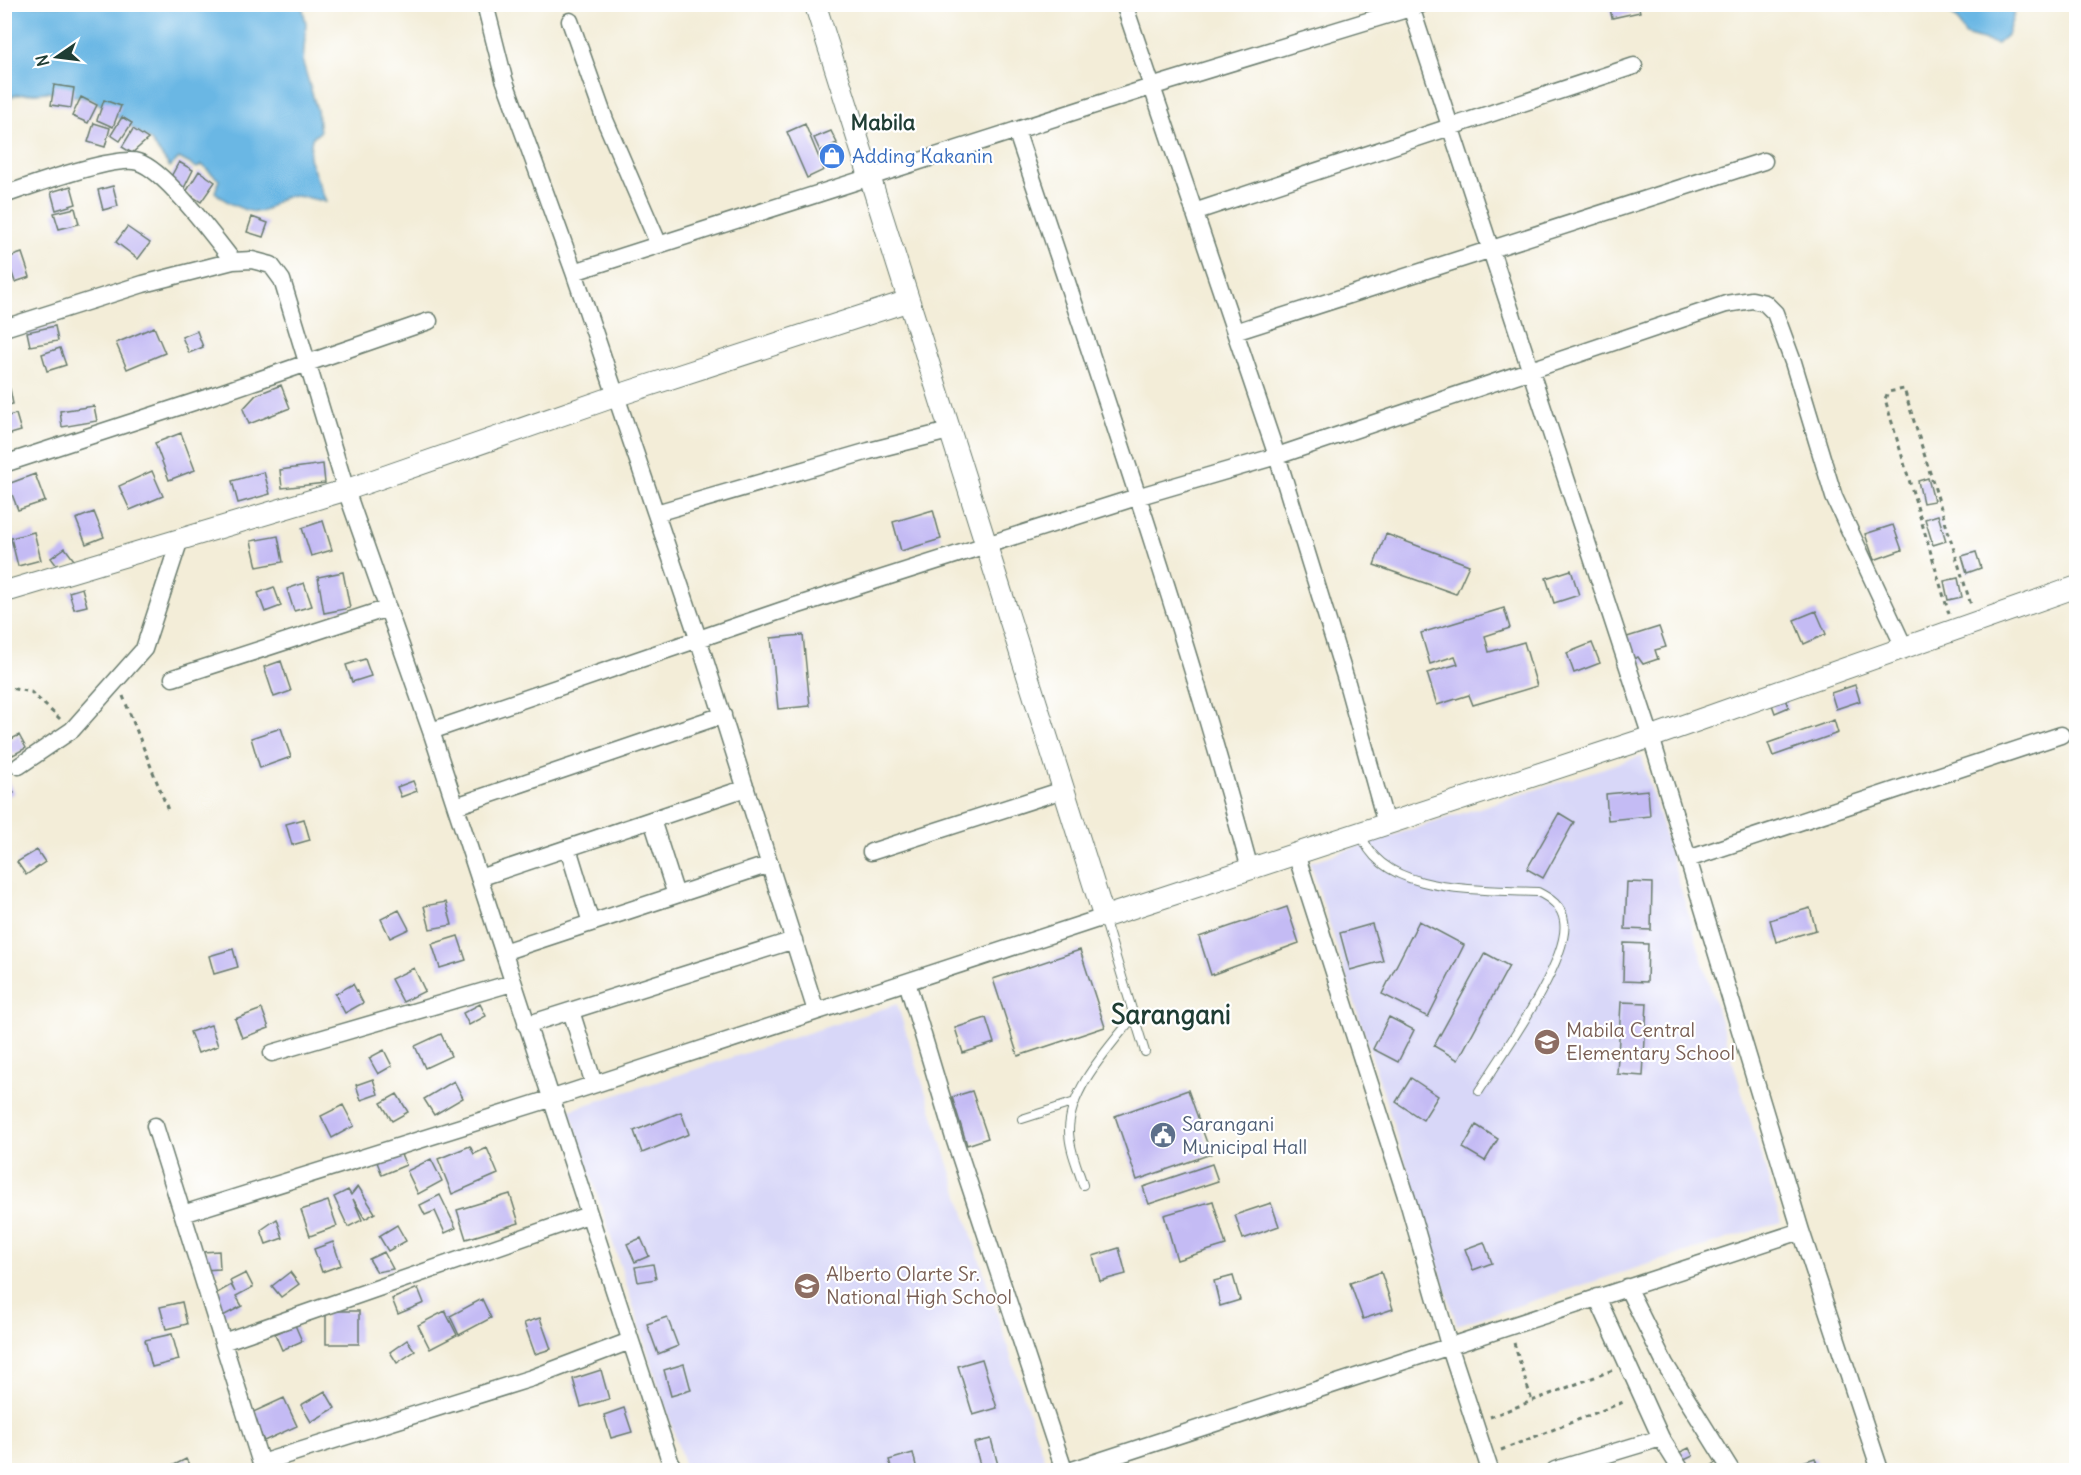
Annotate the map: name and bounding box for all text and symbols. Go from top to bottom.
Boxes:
north arrow [27,27,87,87]
text: N [31,53,53,68]
district label: Mabila [851,108,916,136]
shop icon: Adding Kakanin [817,141,847,171]
place label: Adding Kakanin [852,143,993,168]
district label: Sarangani [1111,998,1231,1031]
place label: Mabila Central Elementary School [1566,1017,1735,1065]
school or university icon: Mabila Central Elementary School [1532,1027,1562,1057]
place label: Sarangani Municipal Hall [1182,1111,1307,1159]
public building icon: Sarangani Municipal Hall [1148,1120,1178,1150]
place label: Alberto Olarte Sr. National High School [826,1261,1012,1309]
school or university icon: Alberto Olarte Sr. National High School [792,1271,822,1301]

